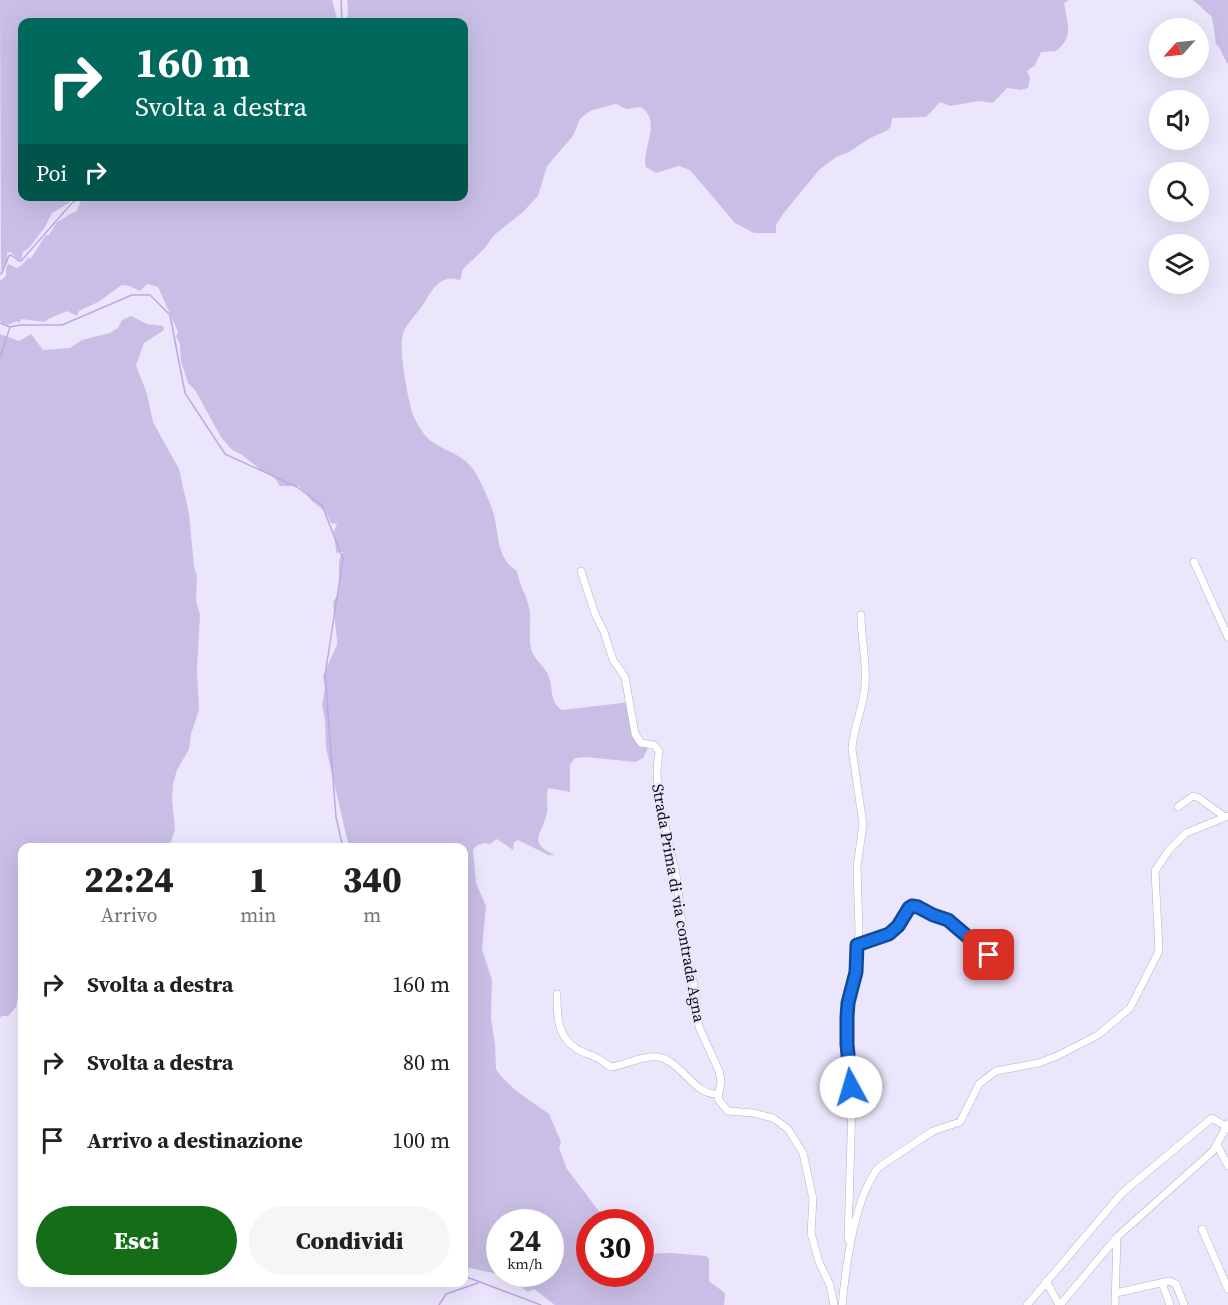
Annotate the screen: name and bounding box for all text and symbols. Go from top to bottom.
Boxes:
north arrow [1149,18,1209,78]
map controls [1149,18,1209,294]
text: 160 m [135,33,250,91]
icon: right [36,42,114,120]
text: Svolta a destra [135,88,307,125]
button: sound [1149,90,1209,150]
icon: right [79,156,112,189]
text: Poi [36,158,67,188]
button: search [1149,162,1209,222]
button: layers [1149,234,1209,294]
street label: Strada Prima di via contrada Agna [647,782,711,1025]
text: 22:24 [84,855,174,904]
text: 1 [248,855,268,904]
text: 340 [342,855,402,904]
text: Arrivo [101,901,157,929]
text: min [240,901,276,929]
text: m [363,901,381,929]
pin [963,929,1014,980]
icon: arrive [972,938,1005,971]
icon: right [36,968,69,1001]
text: Svolta a destra [87,969,233,999]
text: 160 m [392,969,450,999]
icon: right [36,1046,69,1079]
text: Svolta a destra [87,1047,233,1077]
text: 80 m [403,1047,450,1077]
position arrow [819,1055,883,1119]
icon: arrive [36,1124,69,1157]
text: Arrivo a destinazione [87,1125,303,1155]
text: 100 m [392,1125,450,1155]
button: Esci [36,1206,237,1275]
button: Condividi [249,1206,450,1275]
speed limit sign: 30 [576,1209,654,1287]
text: 24 [509,1220,541,1261]
text: km/h [507,1253,543,1274]

